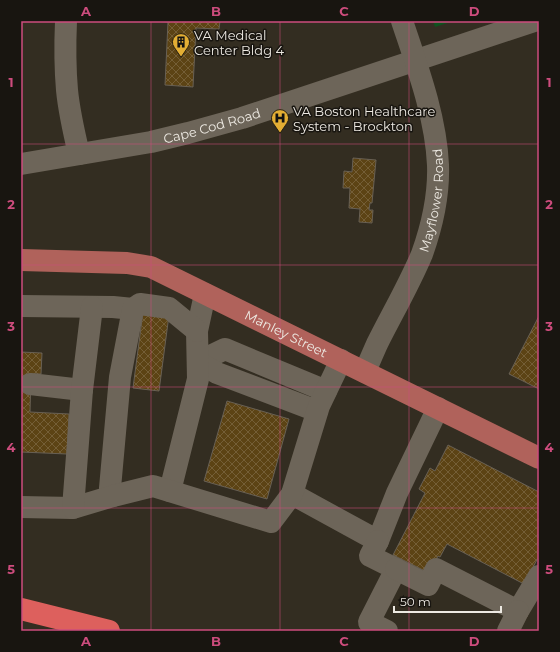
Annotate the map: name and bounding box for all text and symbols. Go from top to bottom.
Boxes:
text: A [80,3,92,19]
text: B [211,3,221,19]
text: C [339,3,349,19]
text: D [469,3,480,19]
place label: VA Medical Center Bldg 4 [194,27,284,58]
building icon: VA Medical Center Bldg 4 [171,32,191,57]
text: 1 [8,74,14,90]
text: 1 [546,74,552,90]
place label: VA Boston Healthcare System - Brockton [293,103,435,134]
street label: Cape Cod Road [162,104,263,147]
hospital icon: VA Boston Healthcare System - Brockton [270,108,290,133]
street label: Mayflower Road [415,148,446,254]
text: 2 [7,196,15,212]
text: 2 [545,196,553,212]
street label: Manley Street [242,306,330,361]
text: 3 [6,318,15,334]
text: 3 [544,318,553,334]
text: 4 [7,439,16,455]
text: 4 [545,439,554,455]
text: 5 [7,561,15,577]
text: 5 [545,561,553,577]
scale bar [394,588,501,614]
text: 50 m [400,594,431,609]
text: A [80,633,92,649]
text: B [211,633,221,649]
text: C [339,633,349,649]
text: D [469,633,480,649]

